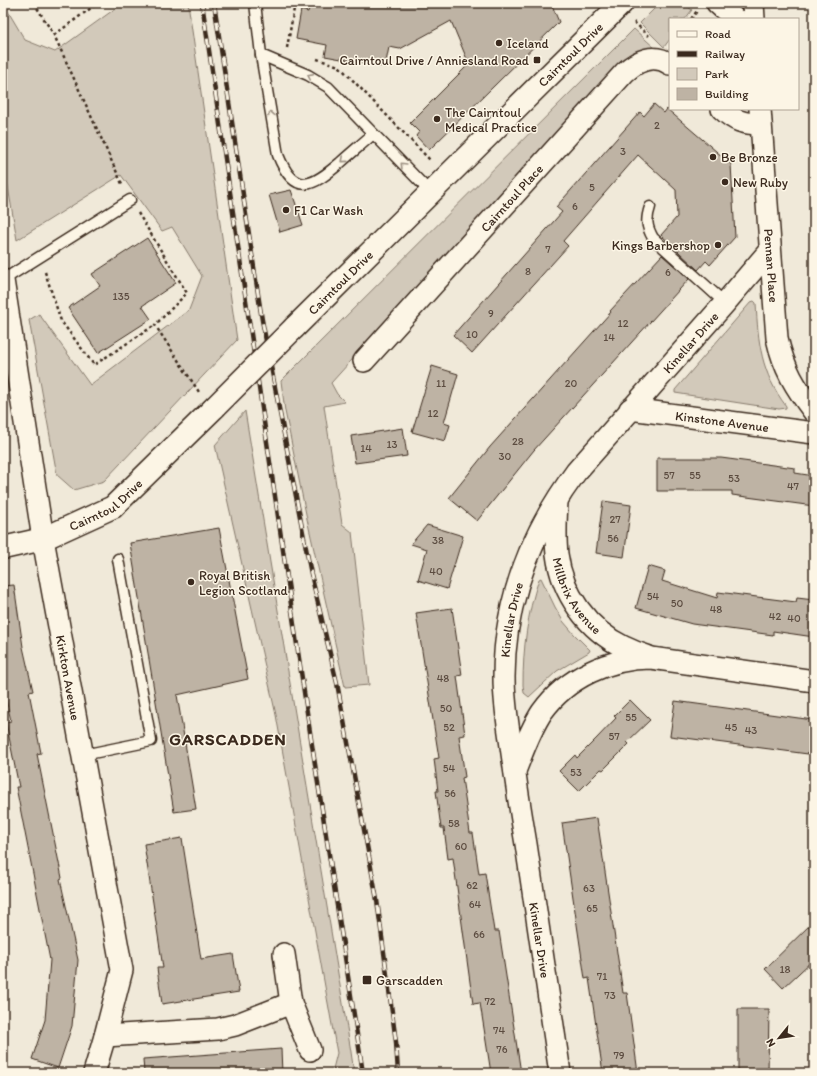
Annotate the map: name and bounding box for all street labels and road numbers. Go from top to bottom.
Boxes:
street label: Cairntoul Drive [535,19,606,90]
street label: Cairntoul Place [477,161,546,235]
street label: Pennan Place [761,228,781,303]
street label: Cairntoul Drive [305,247,376,318]
street label: Kinellar Drive [660,309,722,376]
street label: Kinstone Avenue [674,408,770,435]
street label: Cairntoul Drive [67,476,145,534]
street label: Millbrix Avenue [550,556,604,637]
street label: Kinellar Drive [498,580,526,658]
street label: Kirkton Avenue [53,634,83,722]
street label: Kinellar Drive [526,901,553,979]

